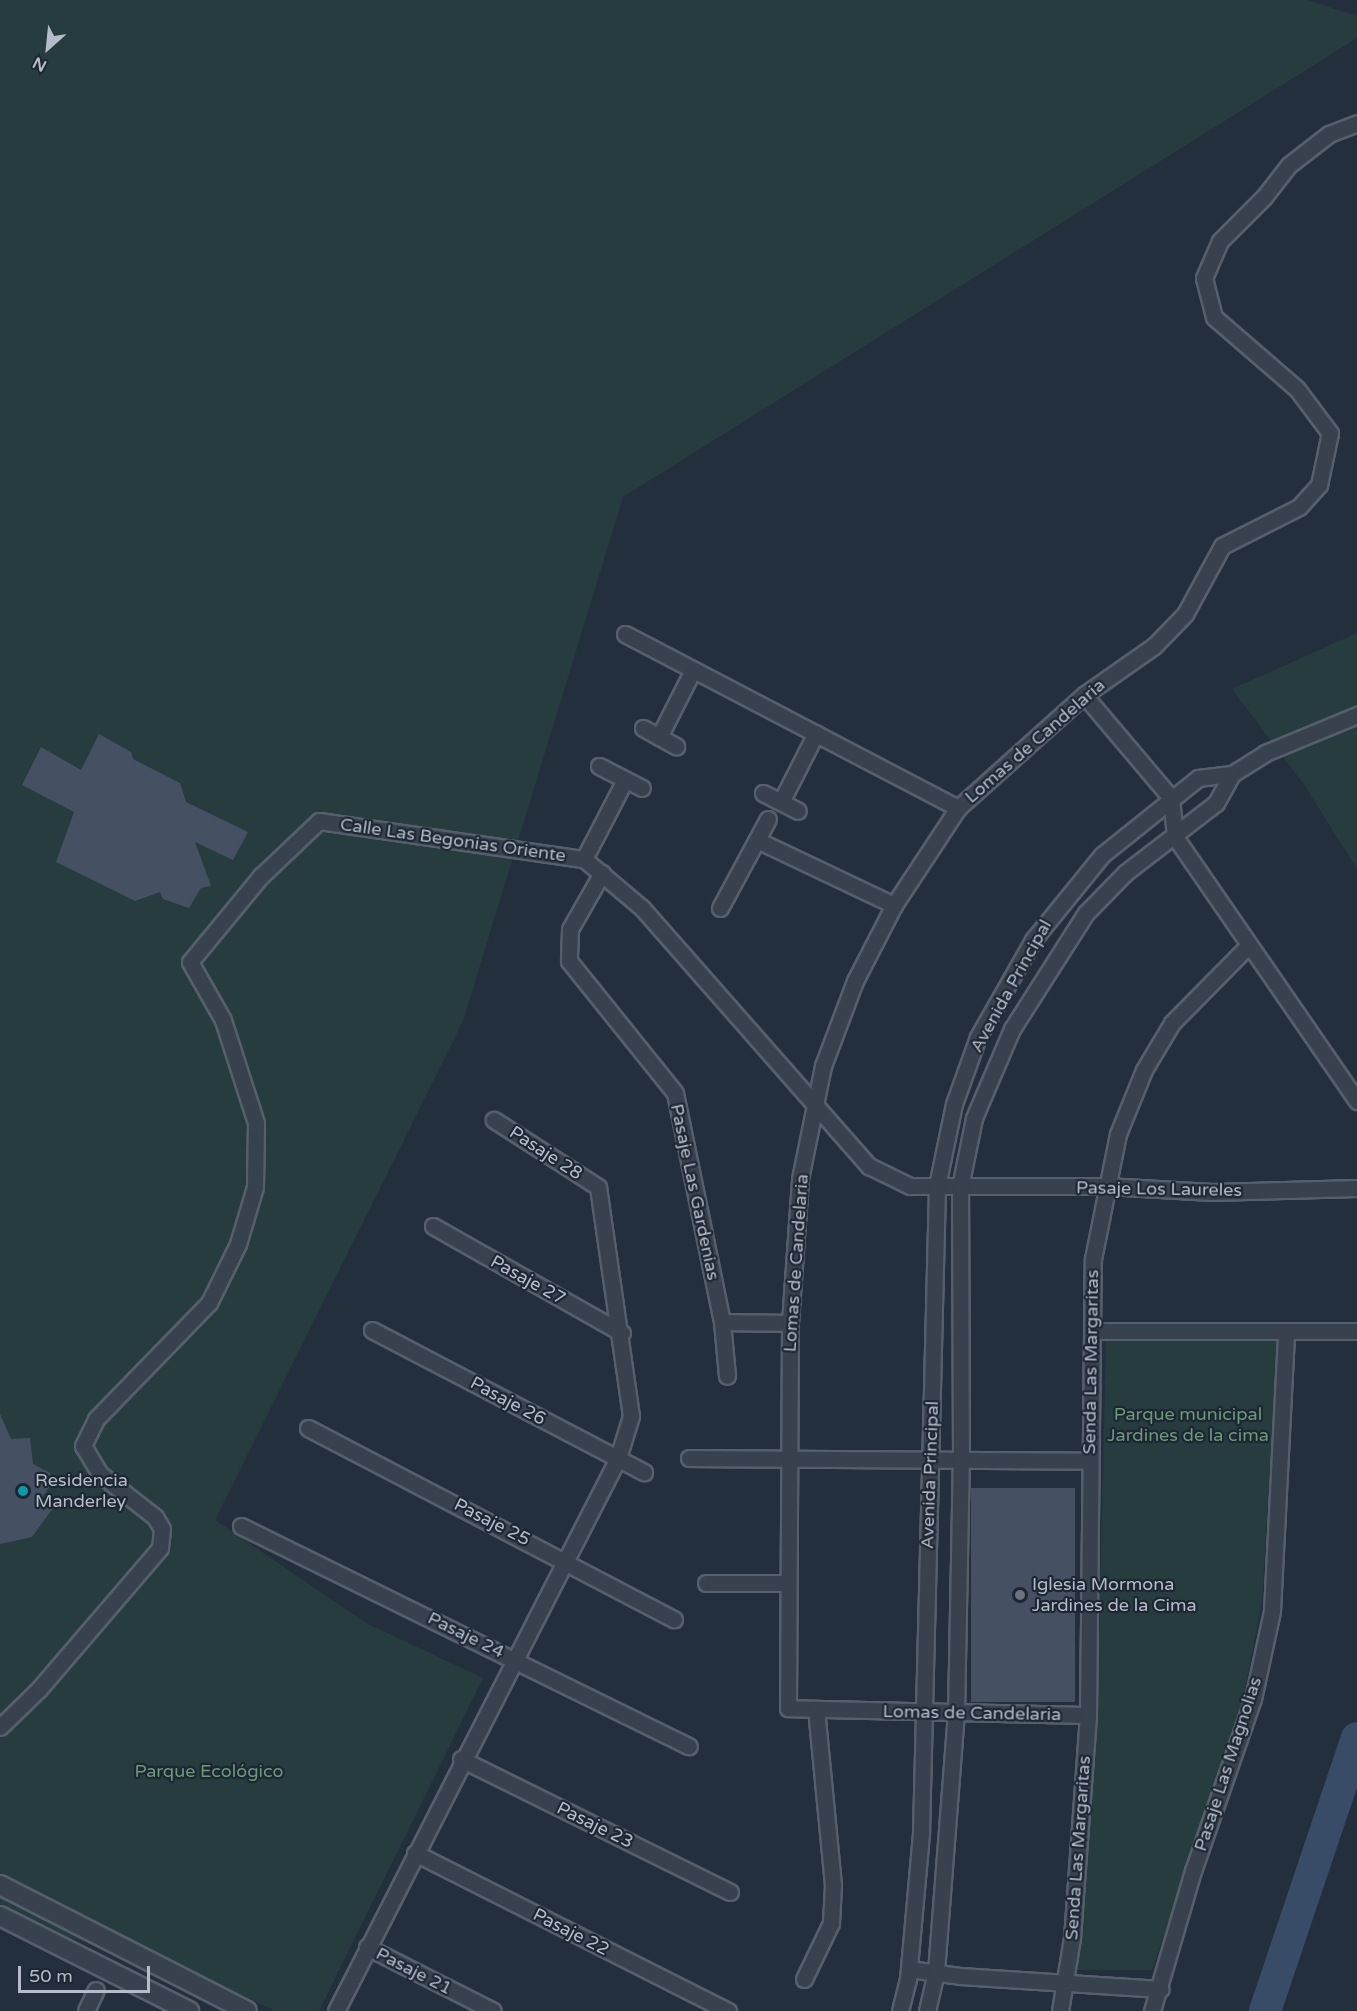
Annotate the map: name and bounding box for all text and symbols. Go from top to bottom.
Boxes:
north arrow [18,18,78,78]
text: N [30,52,50,76]
street label: Lomas de Candelaria [960,674,1110,808]
street label: Calle Las Begonias Oriente [339,813,567,867]
street label: Avenida Principal [966,916,1056,1056]
street label: Pasaje Las Gardenias [666,1102,724,1282]
street label: Pasaje 28 [506,1121,586,1185]
street label: Lomas de Candelaria [779,1173,813,1353]
street label: Pasaje Los Laureles [1076,1177,1242,1201]
street label: Pasaje 27 [487,1251,569,1309]
street label: Senda Las Margaritas [1079,1269,1103,1455]
street label: Pasaje 26 [466,1372,550,1430]
street label: Avenida Principal [917,1401,943,1549]
park label: Parque municipal Jardines de la cima [1107,1404,1269,1446]
place label: Residencia Manderley [35,1470,128,1512]
marker: Residencia Manderley [16,1484,30,1498]
street label: Pasaje 25 [450,1494,534,1550]
place label: Iglesia Mormona Jardines de la Cima [1032,1574,1197,1616]
marker: Iglesia Mormona Jardines de la Cima [1013,1588,1027,1602]
street label: Pasaje 24 [424,1607,508,1663]
street label: Pasaje Las Magnolias [1190,1674,1266,1854]
street label: Lomas de Candelaria [882,1701,1062,1725]
street label: Senda Las Margaritas [1061,1755,1095,1941]
park label: Parque Ecológico [135,1760,283,1782]
street label: Pasaje 23 [553,1797,637,1853]
street label: Pasaje 22 [529,1904,613,1960]
street label: Pasaje 21 [372,1943,456,1999]
scale bar [21,1954,153,1992]
text: 50 m [29,1965,73,1987]

